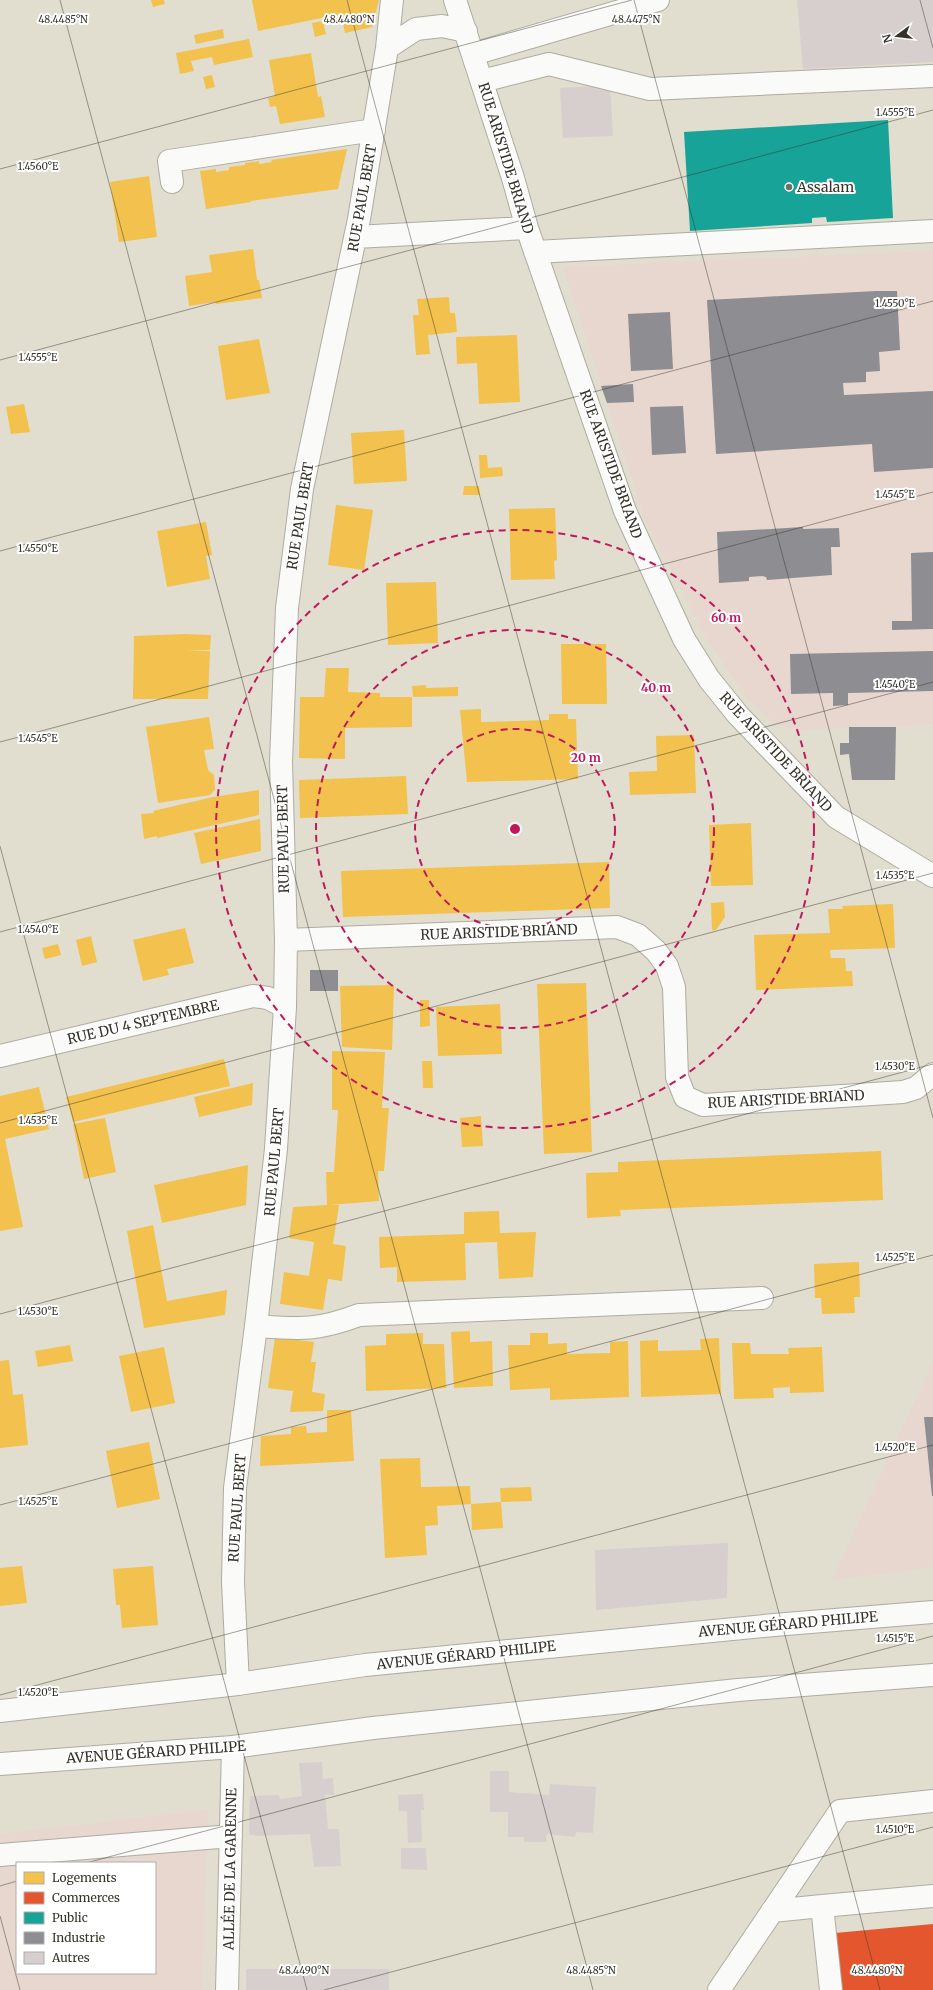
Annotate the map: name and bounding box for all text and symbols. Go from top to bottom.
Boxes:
text: 48.4485°N [38,13,88,26]
text: 48.4480°N [324,13,375,26]
text: 48.4475°N [612,13,660,26]
north arrow [877,16,917,56]
text: N [879,32,895,45]
street label: RUE ARISTIDE BRIAND [474,80,538,236]
text: 1.4555°E [876,106,915,119]
street label: RUE PAUL BERT [344,143,380,253]
text: 1.4560°E [18,160,59,173]
place label: Assalam [796,178,854,196]
marker: Assalam [784,182,794,192]
text: 1.4550°E [875,297,916,310]
text: 1.4555°E [19,351,58,364]
street label: RUE ARISTIDE BRIAND [576,387,647,541]
street label: RUE PAUL BERT [283,461,317,571]
text: 1.4545°E [875,488,915,501]
text: 1.4550°E [18,542,59,555]
text: 60 m [711,610,741,625]
text: 1.4540°E [875,678,916,691]
text: 40 m [641,680,671,695]
street label: RUE ARISTIDE BRIAND [716,688,837,816]
text: 1.4545°E [18,732,58,745]
text: 20 m [571,750,601,765]
street label: RUE PAUL BERT [273,784,293,894]
centre of rings [508,822,522,836]
text: 1.4535°E [876,869,915,882]
street label: RUE ARISTIDE BRIAND [420,920,578,944]
text: 1.4540°E [18,923,59,936]
street label: RUE DU 4 SEPTEMBRE [65,996,221,1048]
text: 1.4530°E [875,1060,916,1073]
street label: RUE ARISTIDE BRIAND [707,1086,866,1112]
street label: RUE PAUL BERT [260,1107,288,1217]
text: 1.4535°E [19,1114,58,1127]
text: 1.4525°E [875,1251,915,1264]
text: 1.4530°E [18,1305,59,1318]
text: 1.4520°E [875,1441,916,1454]
street label: RUE PAUL BERT [224,1453,250,1563]
text: 1.4525°E [18,1495,58,1508]
street label: AVENUE GÉRARD PHILIPE [697,1607,879,1641]
text: 1.4515°E [876,1632,914,1645]
street label: AVENUE GÉRARD PHILIPE [375,1637,557,1673]
text: 1.4520°E [18,1686,59,1699]
street label: AVENUE GÉRARD PHILIPE [65,1737,247,1767]
street label: ALLÉE DE LA GARENNE [220,1788,240,1951]
text: 1.4510°E [876,1823,915,1836]
legend [16,1862,156,1974]
text: Logements [52,1870,117,1885]
text: Commerces [52,1890,120,1905]
text: Public [52,1910,88,1925]
text: Industrie [52,1930,105,1945]
text: Autres [51,1950,90,1965]
text: 48.4490°N [279,1964,329,1977]
text: 48.4485°N [566,1964,616,1977]
text: 48.4480°N [852,1964,903,1977]

